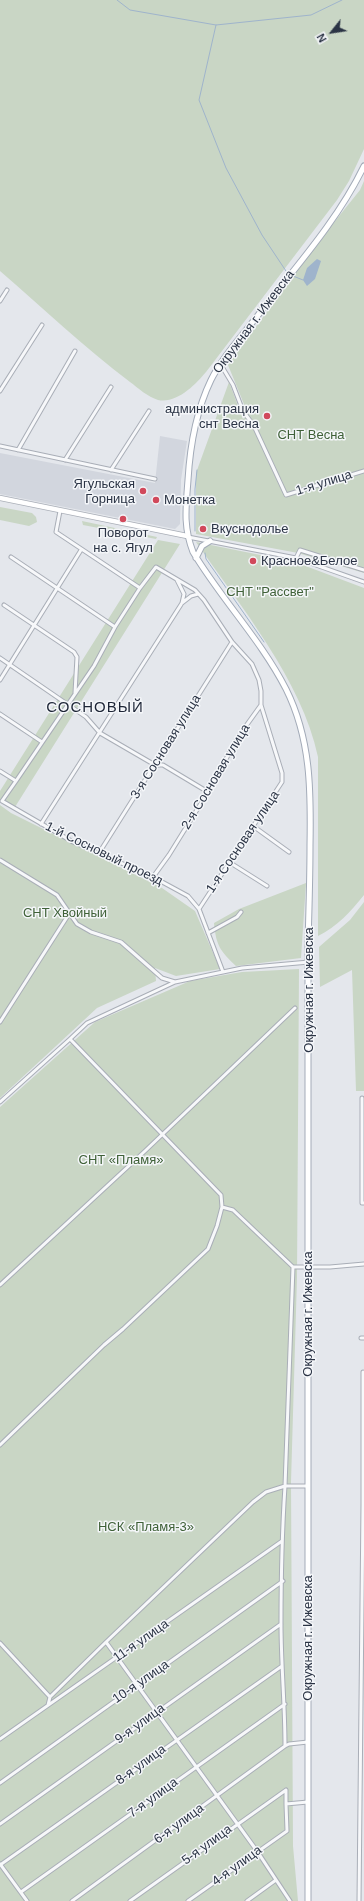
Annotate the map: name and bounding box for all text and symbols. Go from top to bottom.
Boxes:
north arrow [312,12,352,52]
text: N [314,32,329,44]
street label: Окружная г. Ижевска [210,267,298,377]
place label: администрация снт Весна [165,401,259,432]
marker: администрация снт Весна [262,411,272,421]
park label: СНТ Весна [277,427,345,443]
street label: 1-я улица [294,467,354,499]
place label: Ягульская Горница [74,476,135,507]
marker: Ягульская Горница [138,486,148,496]
place label: Монетка [164,492,215,508]
marker: Монетка [151,495,161,505]
marker: Поворот на с. Ягул [118,514,128,524]
place label: Вкуснодолье [211,521,289,537]
marker: Вкуснодолье [198,524,208,534]
place label: Поворот на с. Ягул [93,525,153,556]
place label: Красное&Белое [261,553,357,569]
marker: Красное&Белое [248,556,258,566]
park label: СНТ "Рассвет" [226,584,314,600]
street label: 3-я Сосновая улица [128,692,204,802]
district label: СОСНОВЫЙ [46,699,144,717]
street label: 2-я Сосновая улица [178,722,254,832]
street label: 1-я Сосновая улица [203,788,283,896]
street label: 1-й Сосновый проезд [43,819,165,889]
park label: СНТ Хвойный [23,905,107,921]
street label: Окружная г. Ижевска [301,927,317,1053]
park label: СНТ «Пламя» [79,1152,163,1168]
street label: Окружная г. Ижевска [300,1251,316,1377]
park label: НСК «Пламя-3» [98,1519,194,1535]
street label: Окружная г. Ижевска [300,1575,316,1701]
street label: 11-я улица [110,1616,172,1666]
street label: 10-я улица [110,1657,172,1707]
street label: 9-я улица [112,1701,168,1747]
street label: 8-я улица [113,1742,169,1788]
street label: 7-я улица [125,1775,181,1821]
street label: 6-я улица [151,1801,207,1847]
street label: 5-я улица [179,1822,235,1868]
street label: 4-я улица [209,1843,265,1889]

